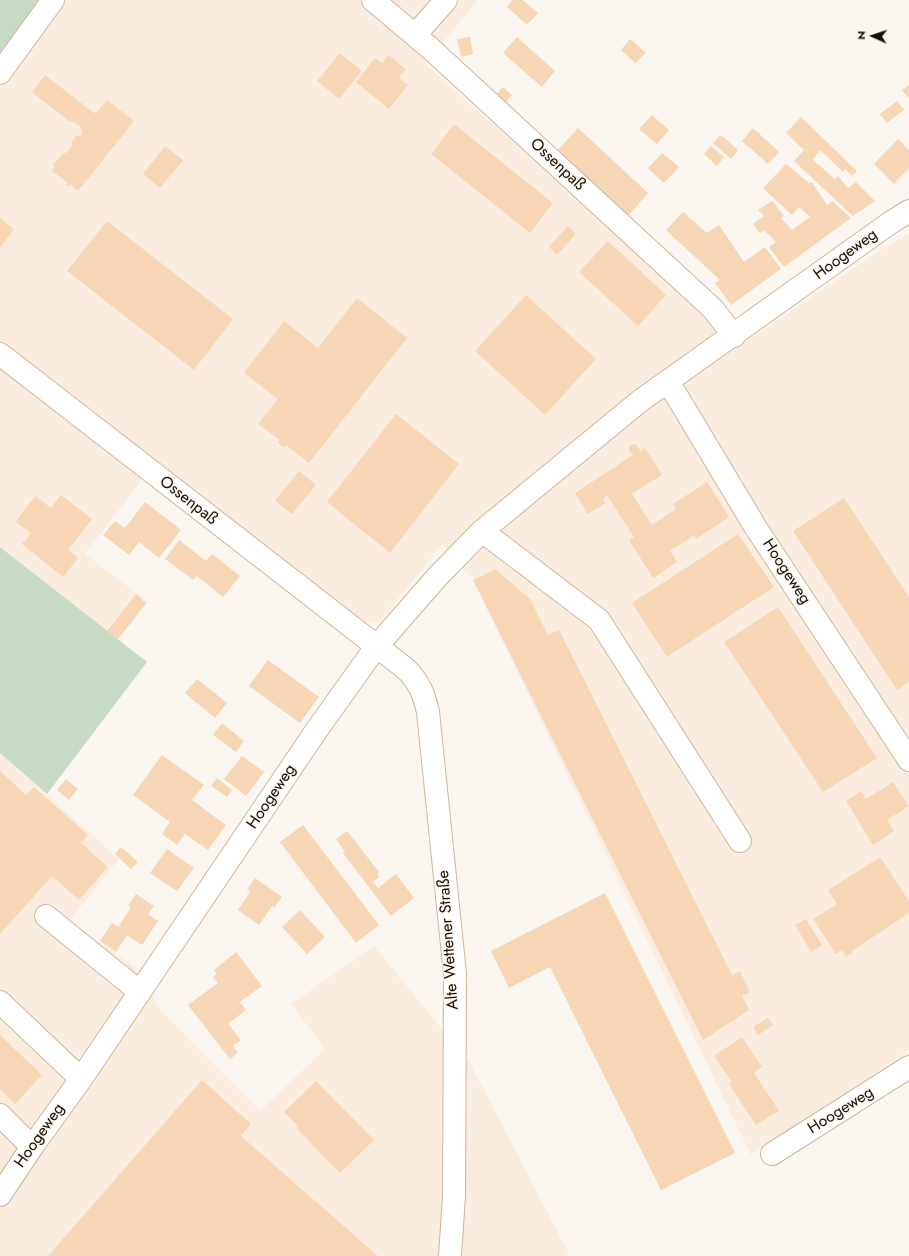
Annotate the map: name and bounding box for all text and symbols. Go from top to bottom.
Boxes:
north arrow [853,16,893,56]
text: N [853,31,869,40]
street label: Ossenpaß [526,135,588,195]
street label: Hoogeweg [810,225,882,285]
street label: Ossenpaß [155,472,221,530]
street label: Hoogeweg [758,536,814,608]
street label: Hoogeweg [243,761,301,833]
street label: Alte Wettener Straße [435,870,463,1010]
street label: Hoogeweg [805,1083,877,1139]
street label: Hoogeweg [11,1100,69,1172]

